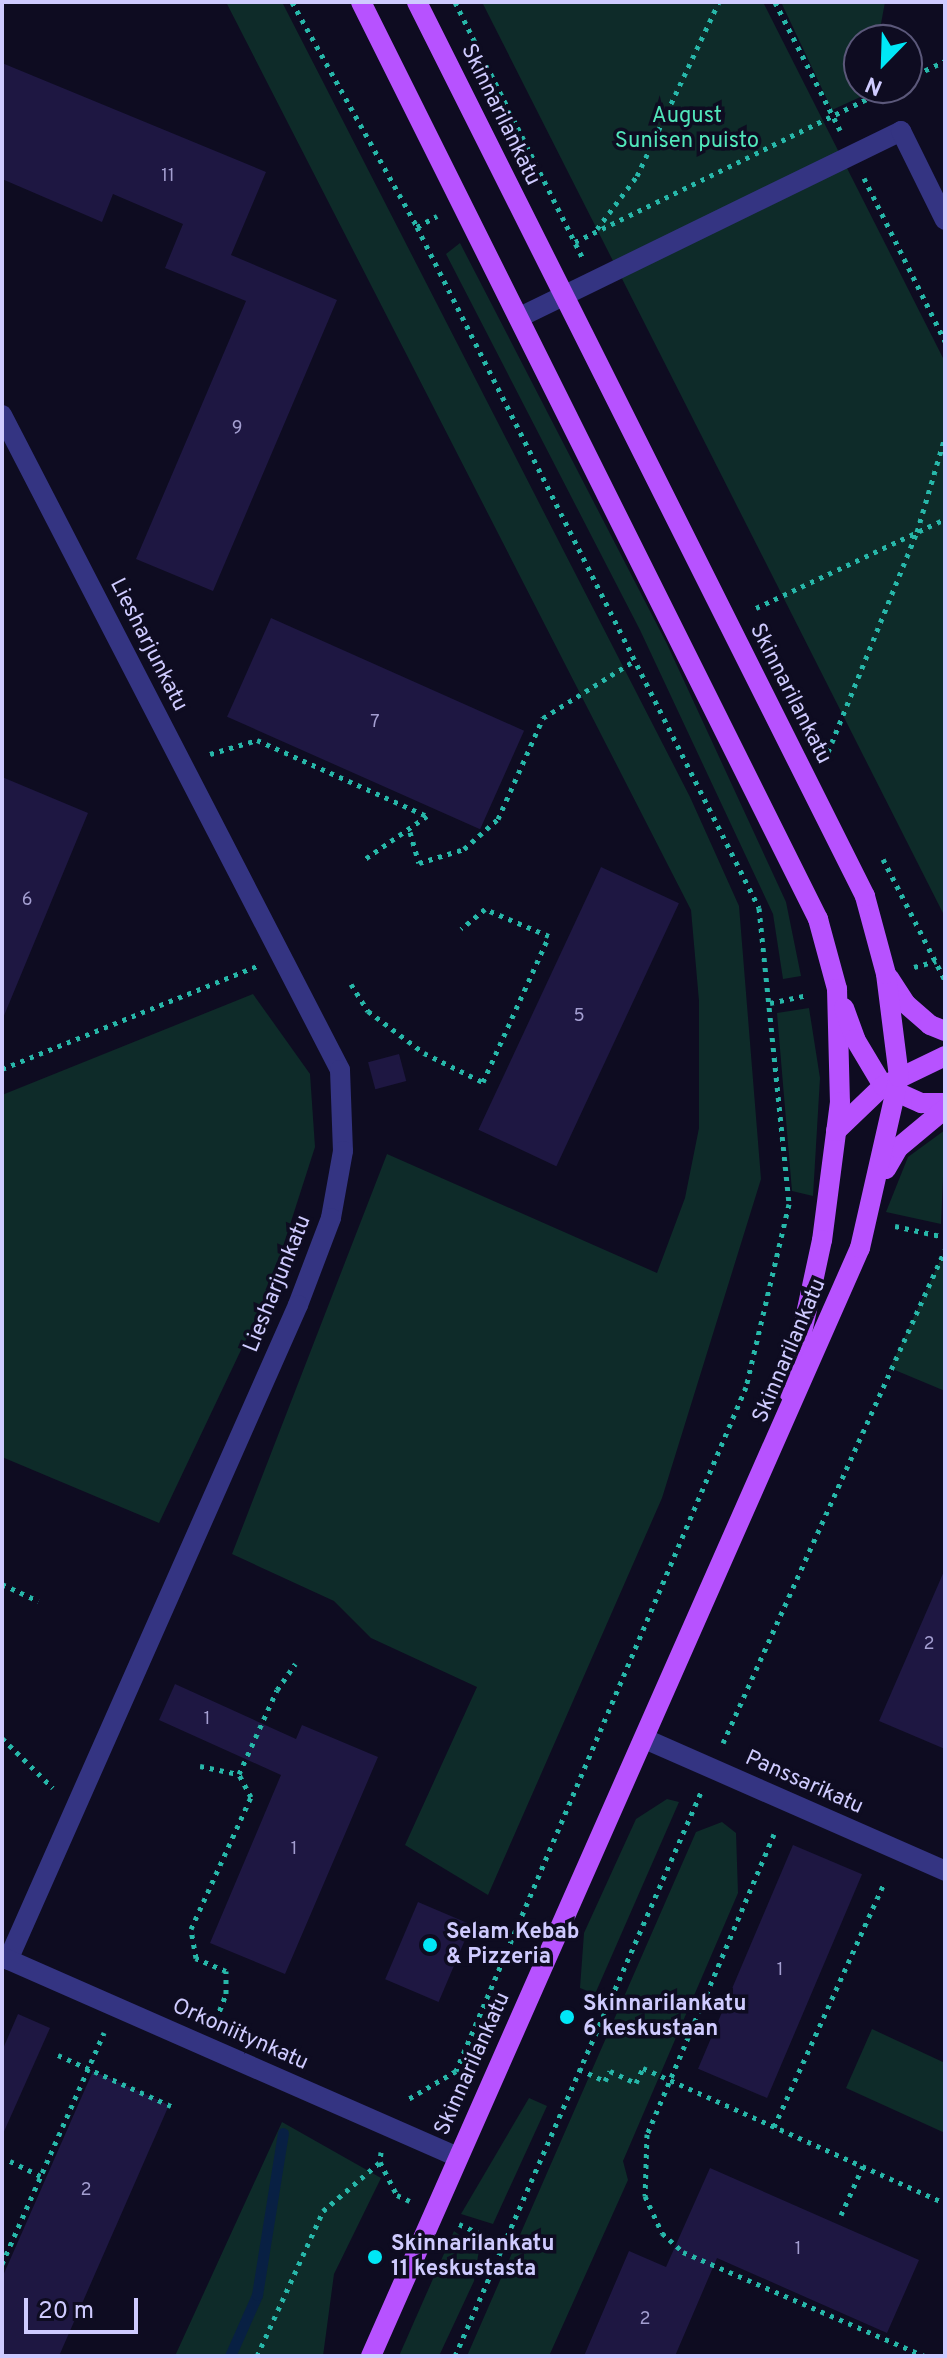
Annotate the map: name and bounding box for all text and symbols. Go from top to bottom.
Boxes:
north arrow [843,24,923,104]
street label: Skinnarilankatu [454,40,546,190]
text: N [862,69,887,100]
park label: August Sunisen puisto [615,103,759,154]
house number: 11 [161,166,175,188]
house number: 9 [232,418,242,440]
street label: Liesharjunkatu [103,574,193,716]
street label: Skinnarilankatu [743,619,837,769]
house number: 7 [370,712,380,734]
house number: 6 [22,890,32,912]
house number: 5 [573,1006,585,1028]
street label: Liesharjunkatu [238,1212,318,1356]
street label: Skinnarilankatu [748,1275,832,1427]
house number: 2 [923,1634,935,1656]
house number: 1 [204,1709,210,1731]
street label: Panssarikatu [741,1745,867,1821]
house number: 1 [291,1839,297,1861]
place label: Selam Kebab & Pizzeria [446,1919,580,1970]
marker: Selam Kebab & Pizzeria [421,1936,439,1954]
house number: 1 [777,1960,783,1982]
street label: Skinnarilankatu [430,1988,516,2140]
place label: Skinnarilankatu 6 keskustaan [583,1991,747,2042]
street label: Orkoniitynkatu [168,1993,312,2077]
marker: Skinnarilankatu 6 keskustaan [558,2008,576,2026]
house number: 2 [80,2180,92,2202]
place label: Skinnarilankatu 11 keskustasta [391,2231,555,2282]
house number: 1 [795,2239,801,2261]
marker: Skinnarilankatu 11 keskustasta [366,2248,384,2266]
scale bar [28,2282,142,2332]
text: 20 m [38,2297,94,2327]
house number: 2 [639,2309,651,2331]

